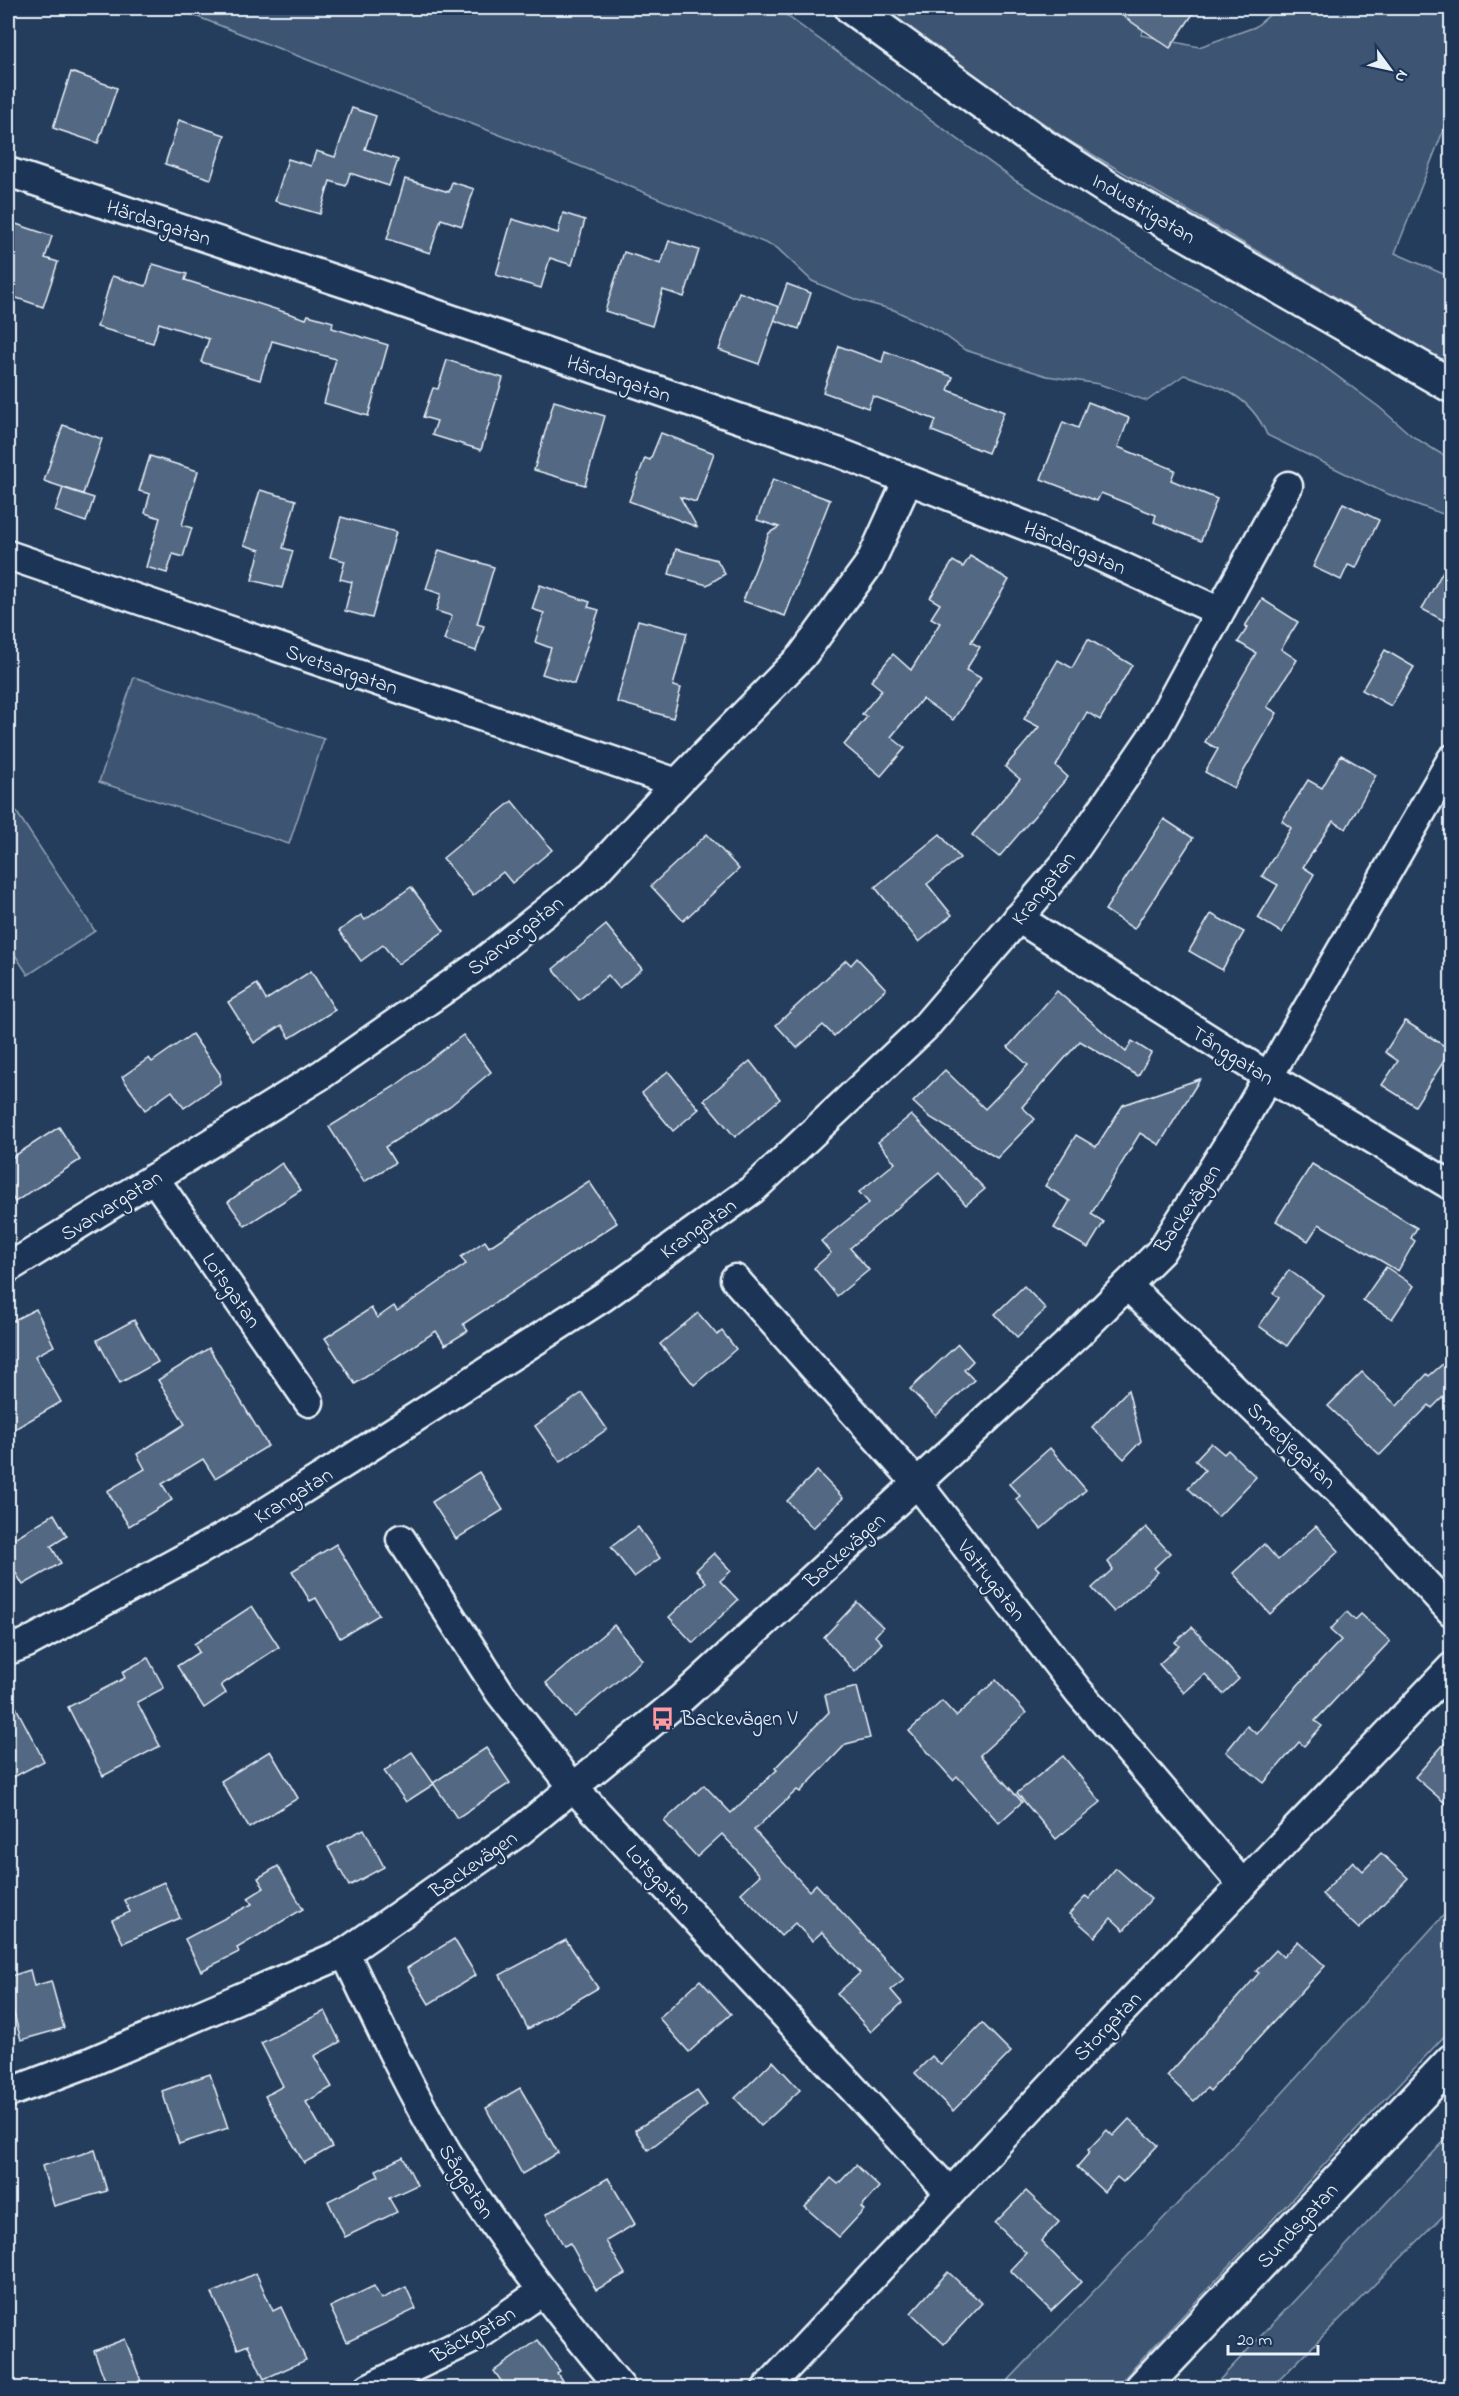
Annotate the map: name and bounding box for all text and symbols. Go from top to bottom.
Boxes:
north arrow [1360,39,1420,99]
text: N [1388,65,1414,87]
street label: Industrigatan [1084,167,1201,254]
street label: Härdargatan [102,193,215,257]
street label: Härdargatan [562,348,675,414]
street label: Härdargatan [1018,514,1130,586]
street label: Svetsargatan [281,638,401,706]
street label: Krangatan [1005,846,1085,934]
street label: Svarvargatan [462,889,572,985]
street label: Tånggatan [1184,1019,1279,1096]
street label: Backevägen [1147,1159,1231,1261]
street label: Svarvargatan [55,1164,170,1252]
street label: Krangatan [655,1192,745,1269]
street label: Lotsgatan [192,1247,267,1336]
street label: Smedjegatan [1238,1396,1342,1498]
street label: Krangatan [249,1461,340,1534]
street label: Backevägen [797,1506,894,1599]
street label: Vattugatan [947,1533,1032,1630]
bus stop icon: Backevägen V [650,1705,676,1731]
place label: Backevägen V [680,1705,798,1737]
street label: Backevägen [423,1824,525,1909]
street label: Lotsgatan [616,1839,698,1923]
street label: Storgatan [1067,1985,1151,2071]
street label: Såggatan [428,2139,501,2226]
street label: Sundsgatan [1251,2177,1348,2277]
street label: Bäckgatan [425,2300,523,2374]
scale bar [1228,2318,1318,2356]
text: 20 m [1237,2328,1272,2354]

